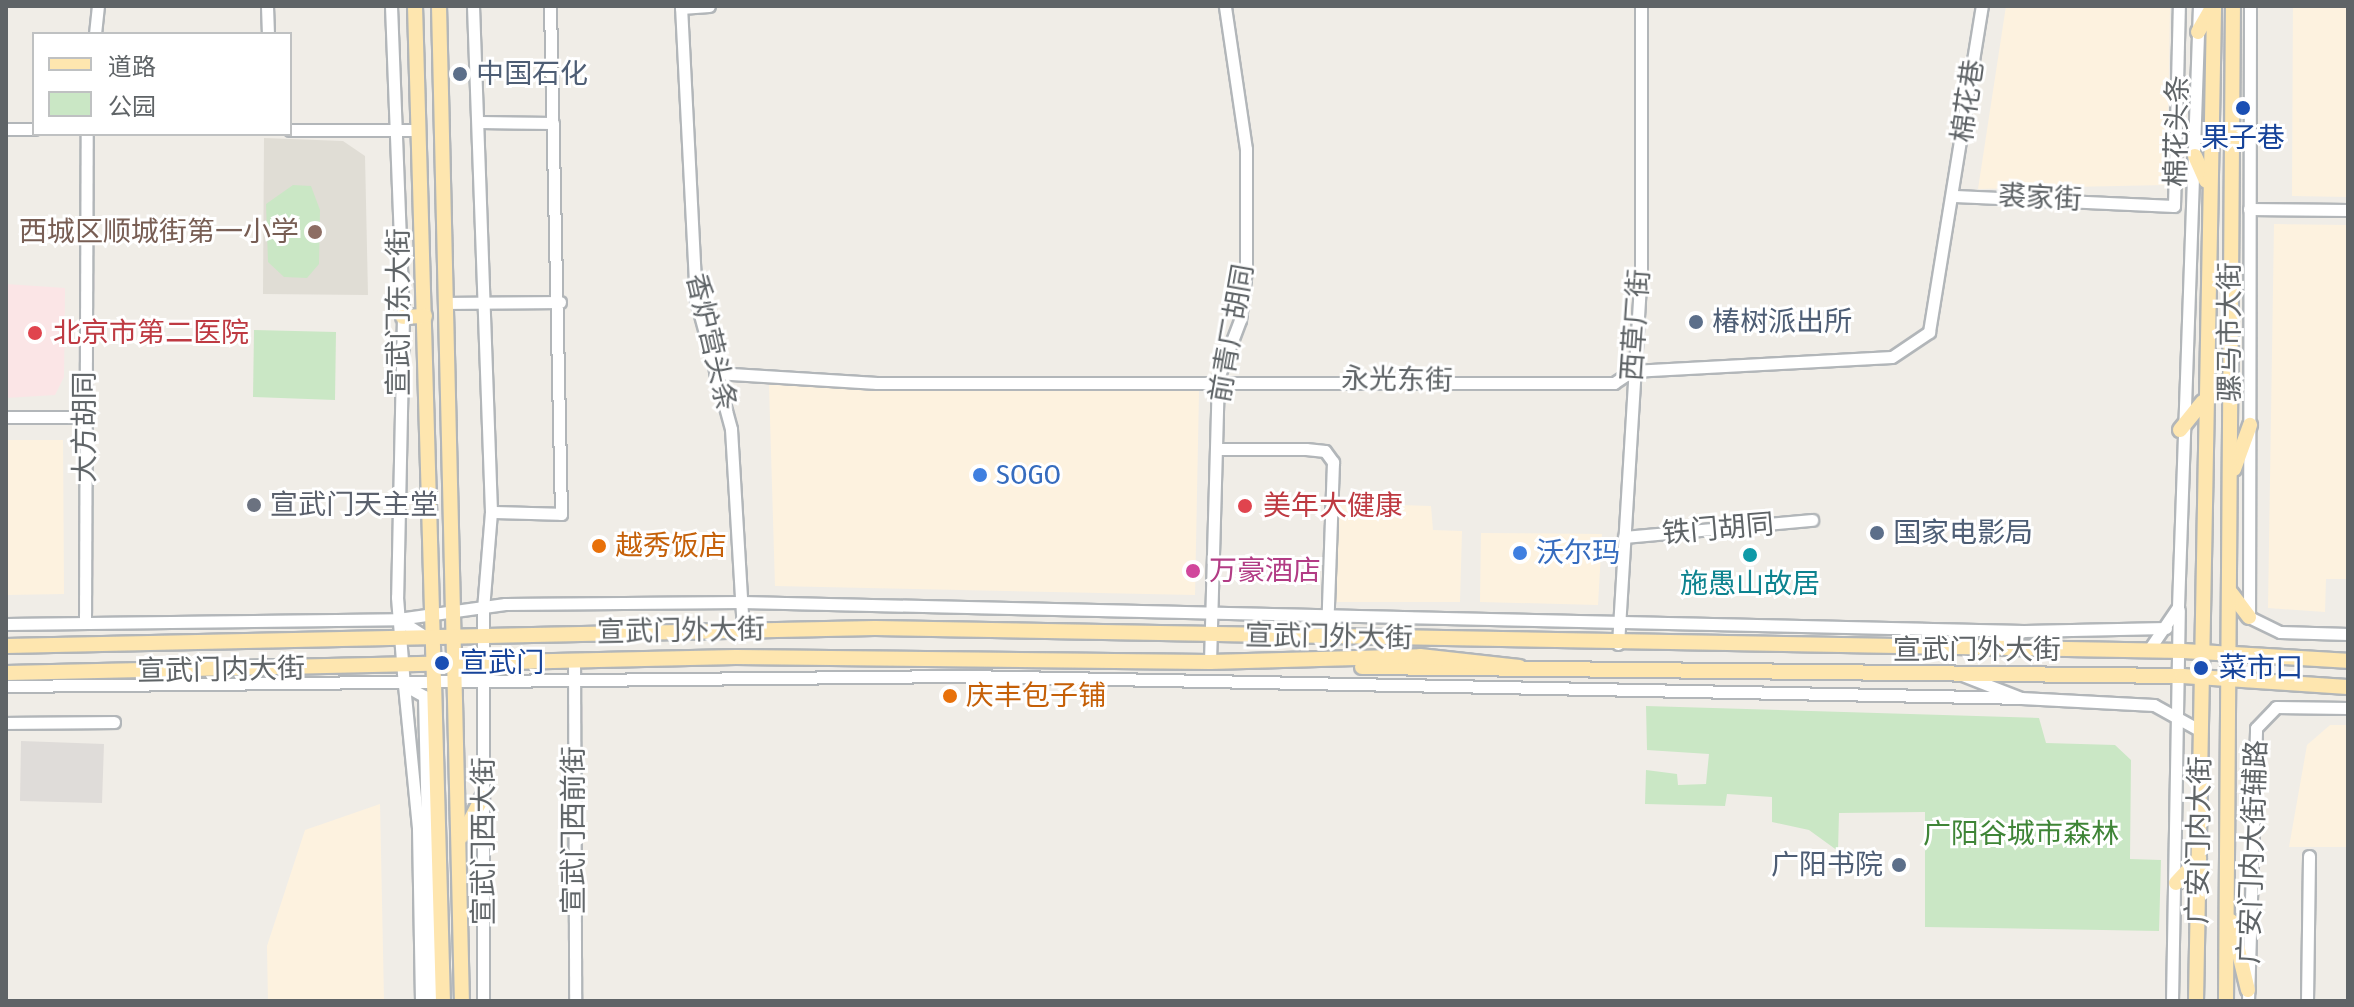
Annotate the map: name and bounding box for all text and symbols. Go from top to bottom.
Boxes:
legend [32,32,292,136]
text: 道路 [108,53,156,81]
place label: 中国石化 [476,57,588,91]
street label: 棉花巷 [1946,57,1990,145]
marker: 中国石化 [451,65,469,83]
street label: 棉花头条 [2159,75,2195,187]
text: 公园 [108,93,156,121]
marker: 果子巷 [2234,99,2252,117]
place label: 果子巷 [2201,121,2285,155]
street label: 裘家街 [1997,179,2083,217]
place label: 西城区顺城街第一小学 [19,215,299,249]
marker: 西城区顺城街第一小学 [306,223,324,241]
street label: 宣武门东大街 [382,228,416,396]
street label: 前青厂胡同 [1203,261,1261,405]
street label: 骡马市大街 [2213,262,2247,402]
street label: 西草厂街 [1615,268,1657,382]
street label: 香炉营头条 [679,270,743,414]
place label: 椿树派出所 [1712,305,1852,339]
marker: 椿树派出所 [1687,313,1705,331]
place label: 北京市第二医院 [53,316,249,350]
marker: 北京市第二医院 [24,322,46,344]
street label: 永光东街 [1341,362,1453,398]
street label: 大方胡同 [68,371,102,483]
place label: SOGO [996,458,1061,492]
marker: SOGO [971,466,989,484]
place label: 宣武门天主堂 [270,488,438,522]
place label: 美年大健康 [1263,489,1403,523]
marker: 美年大健康 [1234,495,1256,517]
marker: 宣武门天主堂 [245,496,263,514]
street label: 铁门胡同 [1661,507,1775,551]
place label: 国家电影局 [1893,516,2033,550]
marker: 国家电影局 [1868,524,1886,542]
place label: 越秀饭店 [615,529,727,563]
place label: 沃尔玛 [1536,536,1620,570]
marker: 越秀饭店 [590,537,608,555]
marker: 沃尔玛 [1511,544,1529,562]
marker: 施愚山故居 [1741,546,1759,564]
place label: 万豪酒店 [1209,554,1321,588]
marker: 万豪酒店 [1184,562,1202,580]
place label: 施愚山故居 [1680,567,1820,601]
street label: 宣武门外大街 [597,613,765,649]
street label: 宣武门外大街 [1245,619,1413,655]
street label: 宣武门外大街 [1893,633,2061,667]
place label: 宣武门 [460,646,544,680]
place label: 菜市口 [2219,651,2303,685]
street label: 宣武门内大街 [137,652,305,688]
marker: 宣武门 [431,652,453,674]
marker: 菜市口 [2190,657,2212,679]
place label: 庆丰包子铺 [966,679,1106,713]
marker: 庆丰包子铺 [941,687,959,705]
street label: 广安门内大街辅路 [2232,739,2274,965]
street label: 宣武门西前街 [557,746,591,914]
street label: 广安门内大街 [2181,756,2217,924]
street label: 宣武门西大街 [467,757,501,925]
park label: 广阳谷城市森林 [1923,817,2119,851]
place label: 广阳书院 [1771,848,1883,882]
marker: 广阳书院 [1890,856,1908,874]

